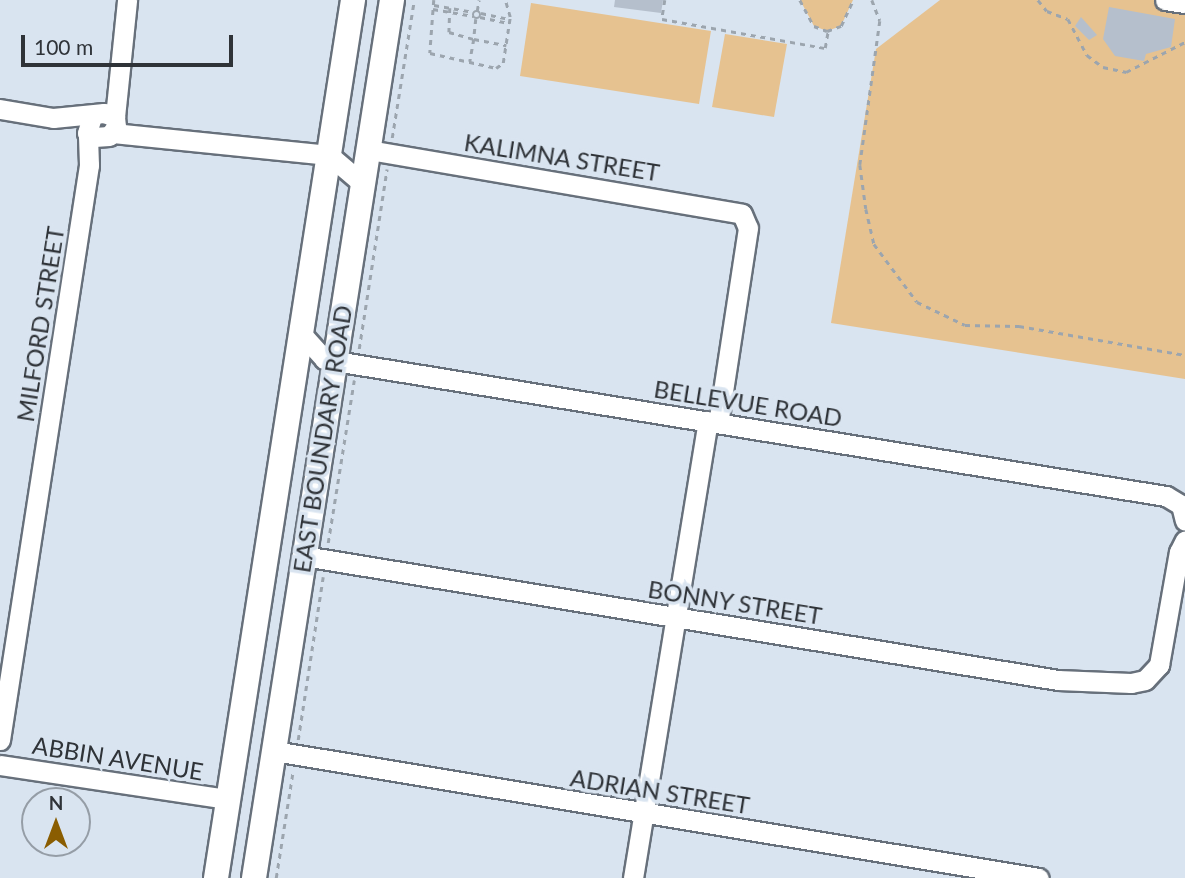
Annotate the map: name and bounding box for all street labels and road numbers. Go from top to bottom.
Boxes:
street label: KALIMNA STREET [462,127,662,187]
street label: MILFORD STREET [10,224,70,424]
street label: EAST BOUNDARY ROAD [287,303,357,575]
street label: BELLEVUE ROAD [652,374,844,432]
street label: BONNY STREET [646,574,824,630]
street label: ABBIN AVENUE [30,730,206,786]
street label: ADRIAN STREET [568,763,752,819]

